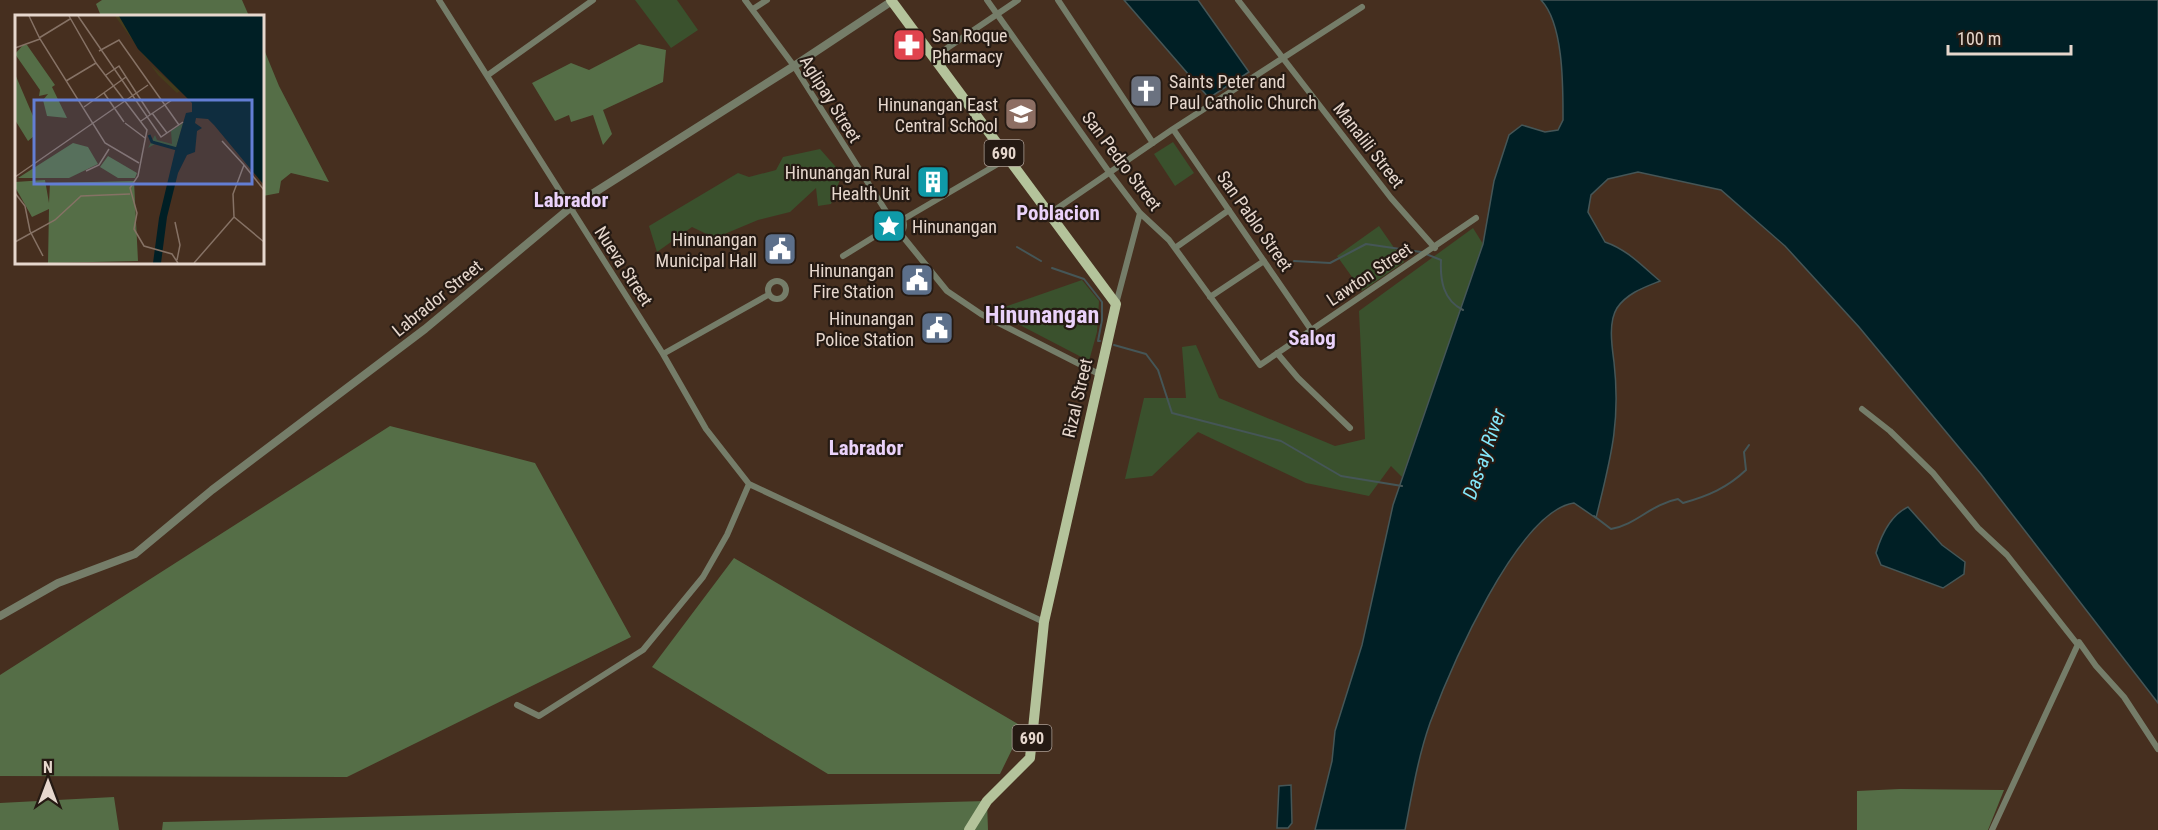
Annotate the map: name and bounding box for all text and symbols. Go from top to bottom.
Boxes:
inset map [15,15,264,264]
scale bar [1948,18,2071,56]
place label: San Roque Pharmacy [932,25,1008,67]
pharmacy icon: San Roque Pharmacy [891,27,927,63]
text: 100 m [1957,28,2001,49]
street label: Aglipay Street [796,52,866,146]
place label: Saints Peter and Paul Catholic Church [1169,71,1317,113]
church icon: Saints Peter and Paul Catholic Church [1128,73,1164,109]
place label: Hinunangan East Central School [878,94,998,136]
school or university icon: Hinunangan East Central School [1003,96,1039,132]
street label: Manalili Street [1329,98,1409,192]
street label: San Pedro Street [1078,107,1166,215]
road number: 690 [984,140,1024,166]
place label: Hinunangan Rural Health Unit [785,162,910,204]
building icon: Hinunangan Rural Health Unit [915,164,951,200]
street label: San Pablo Street [1213,167,1297,275]
district label: Labrador [534,188,608,212]
district label: Poblacion [1016,201,1100,225]
place icon: Hinunangan [871,208,907,244]
place label: Hinunangan [912,216,997,237]
street label: Nueva Street [590,222,658,310]
place label: Hinunangan Municipal Hall [656,229,757,271]
public building icon: Hinunangan Municipal Hall [762,231,798,267]
street label: Lawton Street [1322,238,1416,310]
street label: Labrador Street [388,255,486,341]
place label: Hinunangan Fire Station [809,260,894,302]
public building icon: Hinunangan Fire Station [899,262,935,298]
district label: Hinunangan [985,301,1099,329]
place label: Hinunangan Police Station [815,308,914,350]
public building icon: Hinunangan Police Station [919,310,955,346]
district label: Salog [1288,326,1336,350]
street label: Rizal Street [1058,356,1096,440]
water label: Das-ay River [1457,405,1511,502]
district label: Labrador [829,436,903,460]
road number: 690 [1012,725,1052,751]
north arrow [18,752,78,812]
text: N [43,758,53,777]

